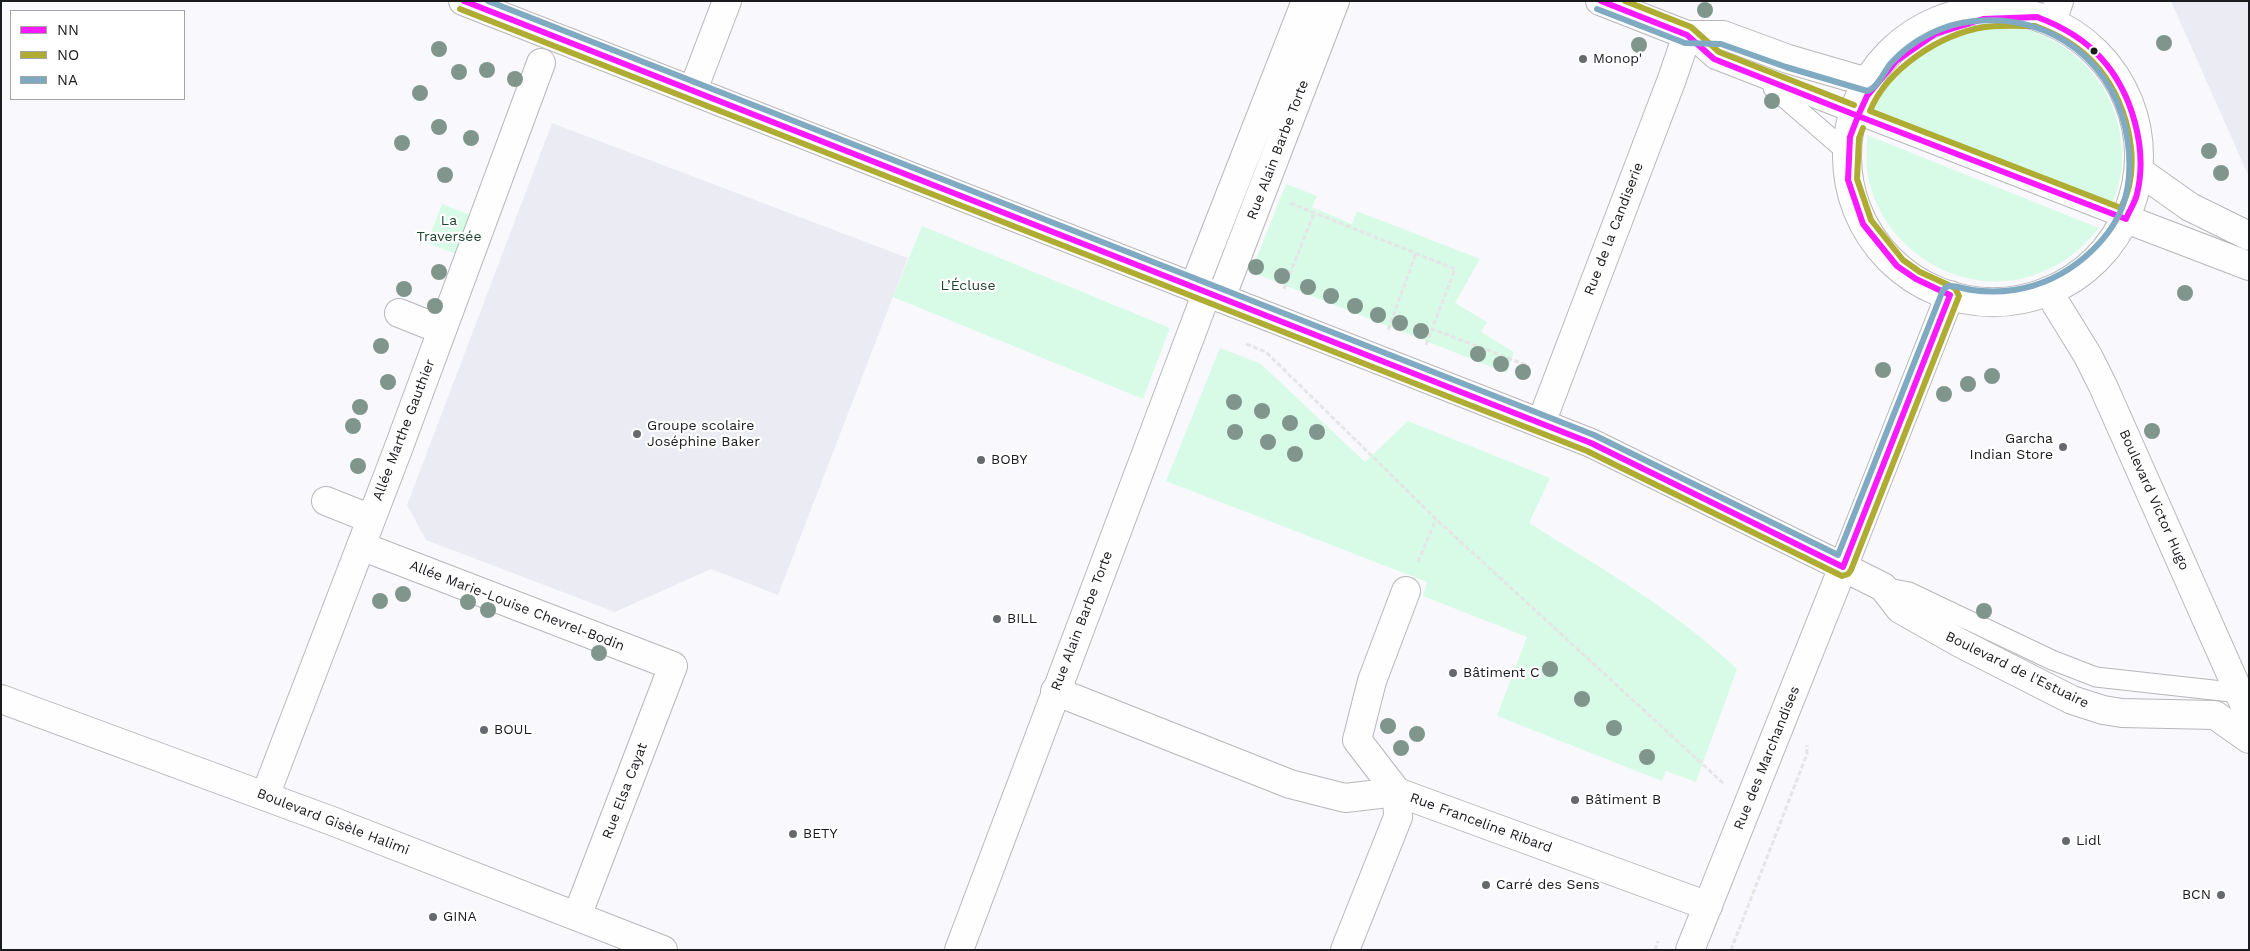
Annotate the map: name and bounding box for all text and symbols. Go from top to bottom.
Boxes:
legend [10,10,185,100]
text: NN [57,21,79,39]
text: NO [57,46,79,64]
unlabelled marker [2089,46,2099,56]
place label: Monop' [1593,51,1642,67]
marker: Monop' [1577,53,1589,65]
text: NA [57,71,78,89]
street label: Rue Alain Barbe Torte [1244,78,1312,222]
street label: Rue de la Candiserie [1581,160,1647,298]
park label: La Traversée [416,213,482,246]
park label: L’Écluse [940,278,996,294]
street label: Allée Marthe Gauthier [369,357,439,503]
place label: Groupe scolaire Joséphine Baker [647,418,760,451]
street label: Boulevard Victor Hugo [2115,427,2193,573]
marker: Groupe scolaire Joséphine Baker [631,428,643,440]
place label: Garcha Indian Store [1970,431,2053,464]
marker: Garcha Indian Store [2057,441,2069,453]
place label: BOBY [991,452,1027,468]
marker: BOBY [975,454,987,466]
street label: Rue Alain Barbe Torte [1048,549,1116,693]
street label: Allée Marie-Louise Chevrel-Bodin [407,557,627,655]
place label: BILL [1007,611,1037,627]
marker: BILL [991,613,1003,625]
street label: Boulevard de l'Estuaire [1943,628,2091,712]
place label: Bâtiment C [1463,665,1540,681]
marker: Bâtiment C [1447,667,1459,679]
street label: Rue des Marchandises [1730,684,1804,832]
place label: BOUL [494,722,532,738]
marker: BOUL [478,724,490,736]
street label: Rue Elsa Cayat [599,741,651,841]
street label: Boulevard Gisèle Halimi [254,785,412,859]
street label: Rue Franceline Ribard [1408,789,1554,857]
place label: Bâtiment B [1585,792,1661,808]
marker: Bâtiment B [1569,794,1581,806]
place label: BETY [803,826,838,842]
marker: BETY [787,828,799,840]
place label: Lidl [2076,833,2101,849]
marker: Lidl [2060,835,2072,847]
place label: Carré des Sens [1496,877,1600,893]
marker: Carré des Sens [1480,879,1492,891]
place label: BCN [2182,887,2211,903]
marker: BCN [2215,889,2227,901]
place label: GINA [443,909,477,925]
marker: GINA [427,911,439,923]

